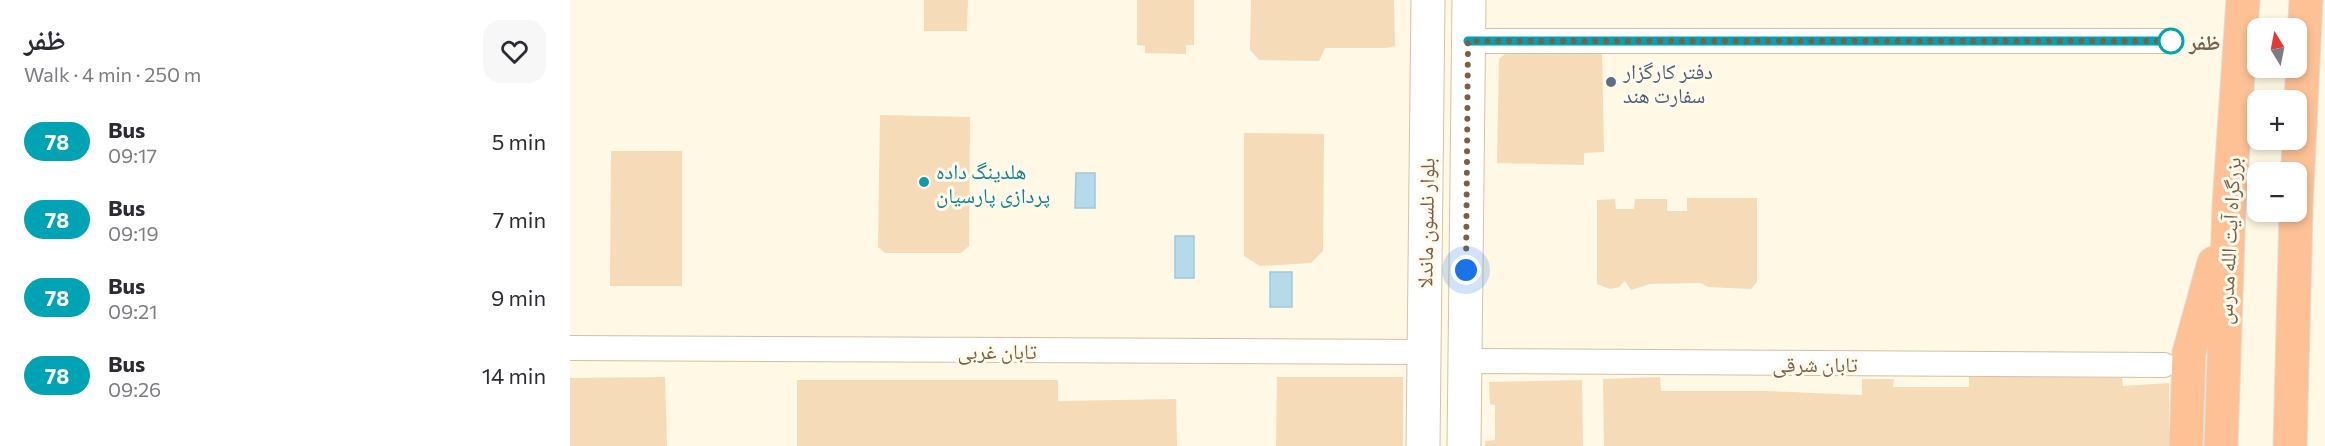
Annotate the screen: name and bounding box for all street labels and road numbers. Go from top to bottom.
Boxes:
street label: بزرگراه آیت الله مدرس [2211,157,2247,325]
street label: بلوار نلسون ماندلا [1411,158,1440,288]
street label: تابان غربی [957,338,1037,365]
street label: تابان شرقی [1772,351,1858,378]

